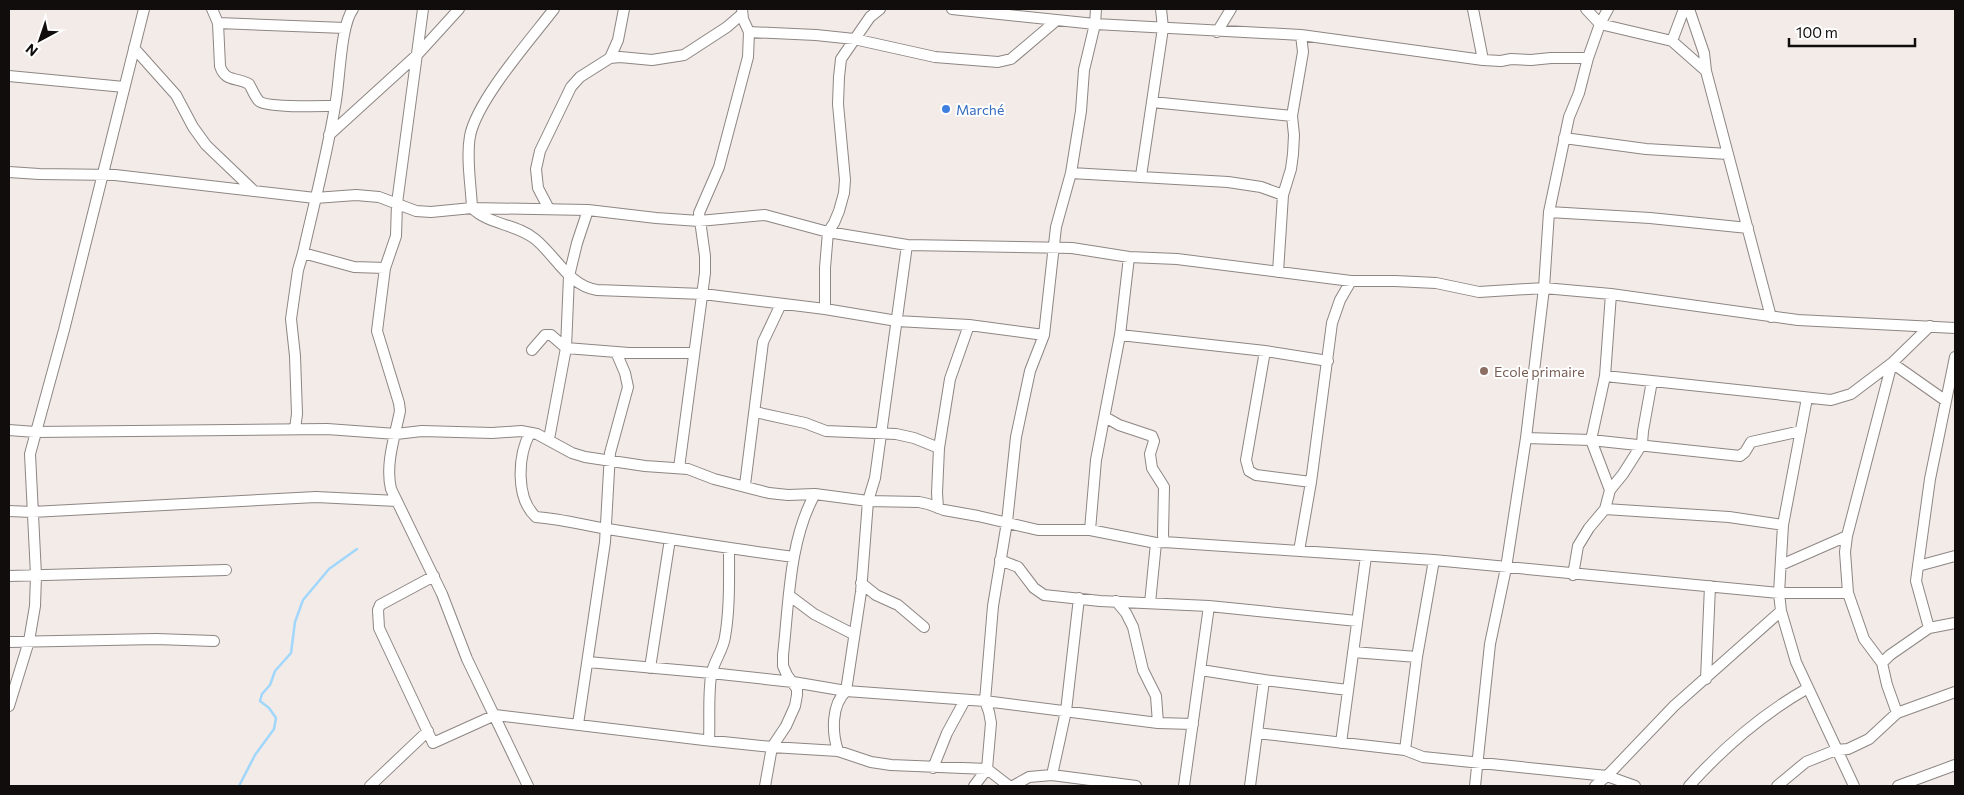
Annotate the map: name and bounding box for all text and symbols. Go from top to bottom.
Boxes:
north arrow [15,15,65,65]
scale bar [1789,15,1915,47]
text: 100 m [1796,23,1838,41]
text: N [22,40,41,60]
place label: Marché [956,101,1004,118]
marker: Marché [940,103,952,115]
place label: Ecole primaire [1494,363,1585,380]
marker: Ecole primaire [1478,365,1490,377]

